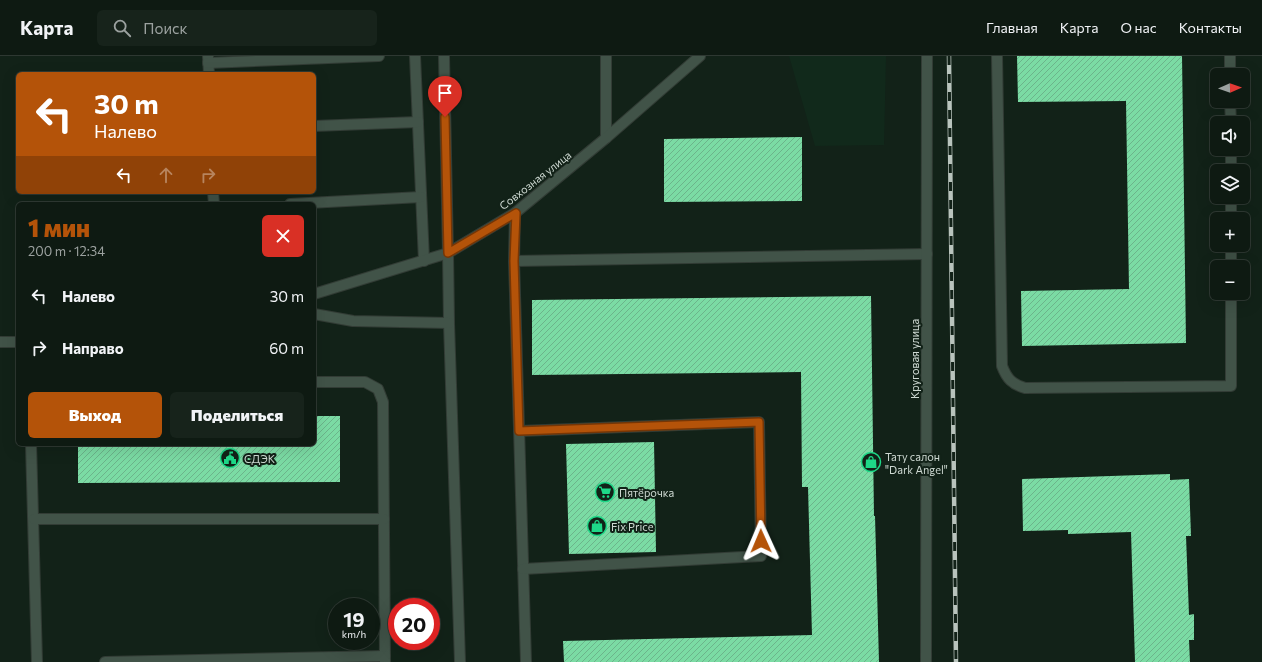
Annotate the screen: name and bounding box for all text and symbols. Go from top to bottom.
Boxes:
search box [97,10,377,46]
text: Карта [20,16,73,39]
icon: search [111,17,133,39]
text: Поиск [143,19,188,37]
text: Главная [986,19,1038,36]
text: Карта [1060,19,1098,36]
text: О нас [1120,19,1157,36]
text: Контакты [1179,19,1242,36]
north arrow [1210,68,1250,108]
map controls [1210,68,1250,300]
pin [428,76,462,117]
icon: arrive [434,82,456,104]
text: 30 m [94,86,159,120]
icon: left [28,88,80,140]
button: sound [1210,116,1250,156]
text: Налево [94,120,157,142]
street label: Совхозная улица [497,148,573,212]
icon: left [113,164,135,186]
icon: ahead [155,164,177,186]
icon: right [197,164,219,186]
button: layers [1210,164,1250,204]
button: + [1210,212,1250,252]
text: 1 мин [28,213,90,242]
button: close [262,215,304,257]
text: 200 m · 12:34 [28,243,105,259]
button: − [1210,260,1250,300]
icon: left [28,285,50,307]
text: Налево [62,287,115,305]
text: 30 m [270,287,304,305]
street label: Круговая улица [908,319,921,399]
icon: right [28,337,50,359]
text: Направо [62,339,124,357]
text: 60 m [269,339,304,357]
button: Выход [28,392,162,438]
button: Поделиться [170,392,304,438]
public building icon: СДЭК [219,447,241,469]
place label: Тату салон "Dark Angel" [885,450,948,476]
shop icon: Тату салон "Dark Angel" [860,451,882,473]
place label: СДЭК [244,452,276,465]
supermarket icon: Пятёрочка [594,481,616,503]
place label: Пятёрочка [619,486,674,499]
shop icon: Fix Price [586,515,608,537]
place label: Fix Price [611,520,654,533]
position arrow [740,520,782,562]
speed limit sign: 20 [388,598,440,650]
text: 19 [343,607,365,631]
text: km/h [342,628,366,640]

